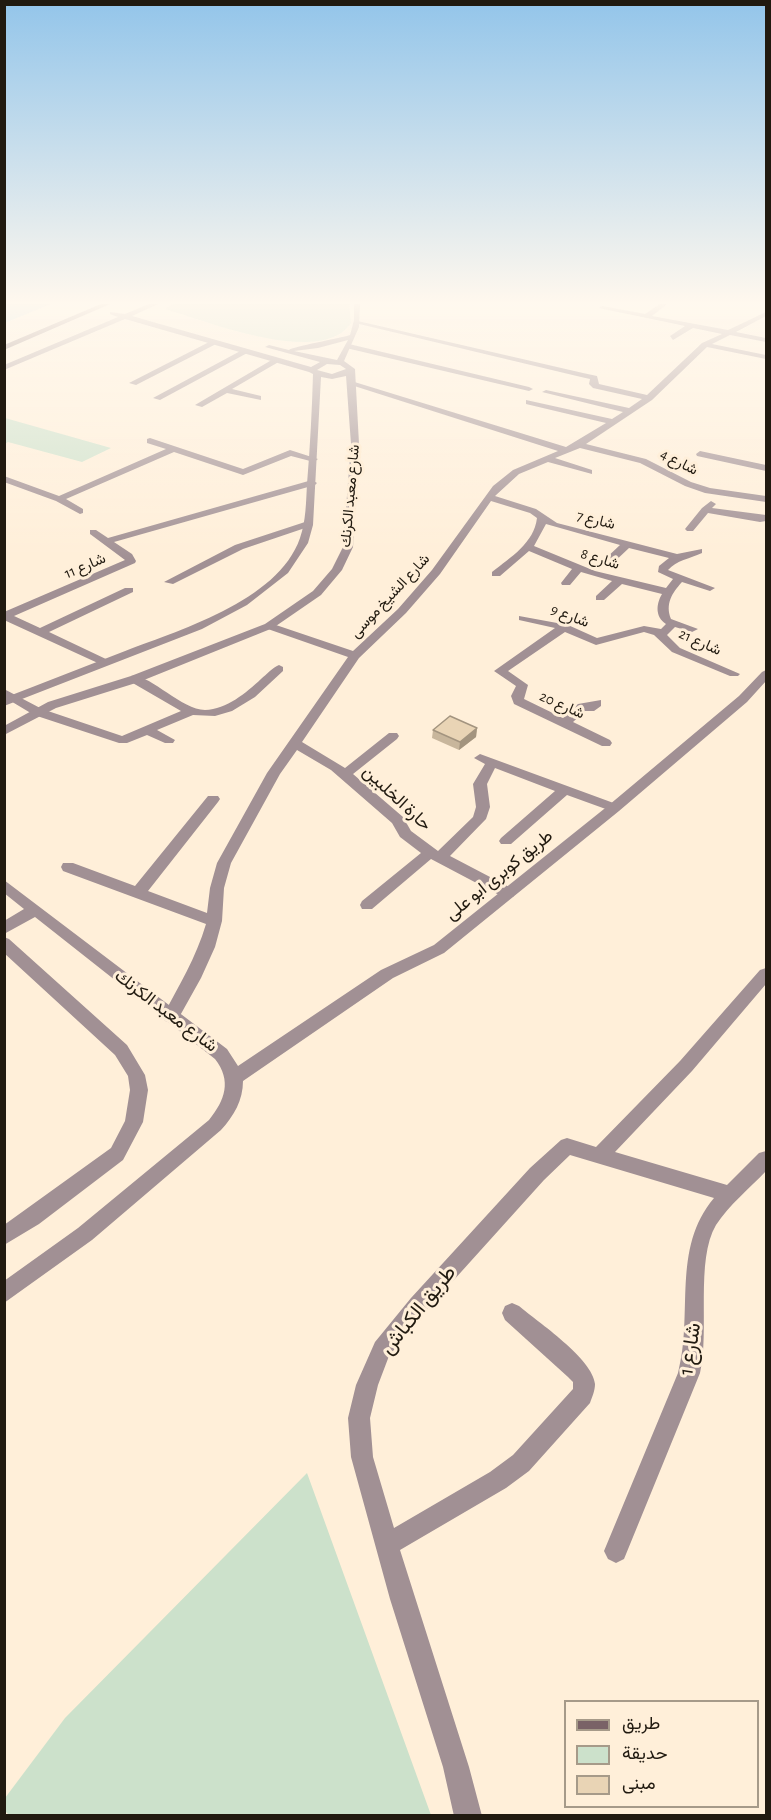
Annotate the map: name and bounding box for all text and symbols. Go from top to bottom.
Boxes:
street label: شارع معبد الكرنك [337,444,363,548]
street label: شارع 4 [657,445,701,479]
street label: شارع 7 [575,507,617,533]
street label: شارع 8 [578,545,622,573]
street label: شارع 11 [62,549,108,583]
street label: شارع الشيخ موسى [346,550,434,642]
street label: شارع 9 [548,600,592,632]
street label: شارع 21 [676,625,724,659]
street label: شارع 20 [537,687,587,723]
street label: حارة الخلبين [358,761,436,835]
street label: طريق كوبرى ابو على [441,825,557,925]
street label: شارع معبد الكرنك [110,965,222,1057]
street label: طريق الكباش [374,1260,462,1360]
street label: شارع 1 [673,1321,707,1377]
legend [564,1700,759,1808]
text: طريق [622,1715,660,1733]
text: حديقة [622,1745,668,1763]
text: مبنى [622,1775,656,1793]

